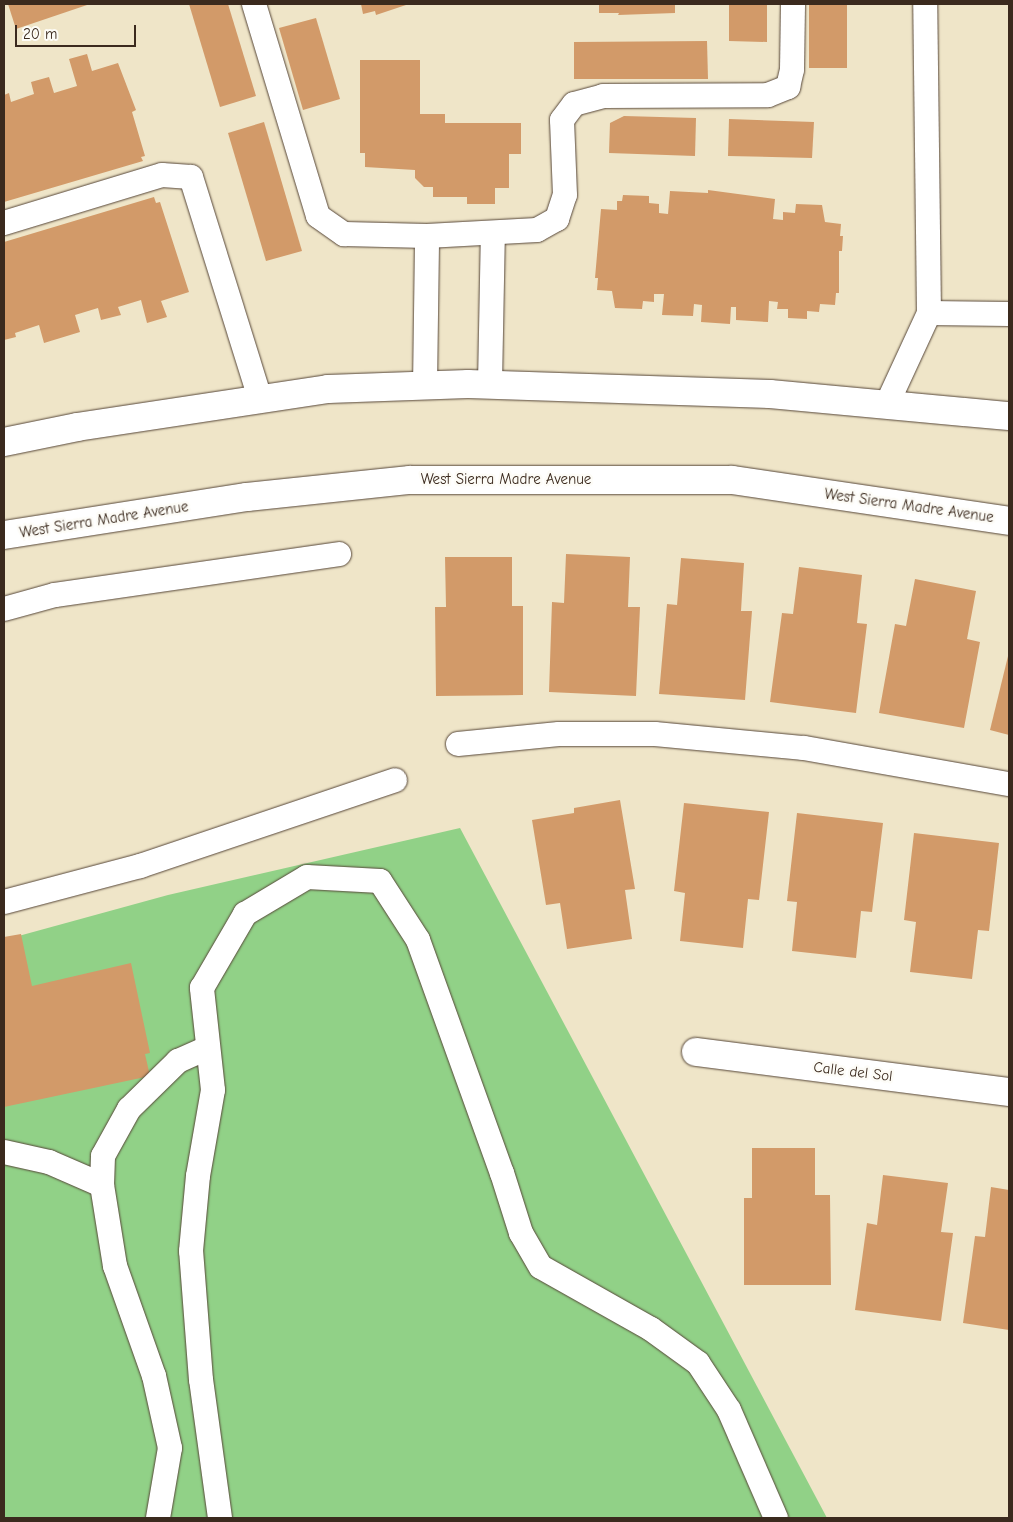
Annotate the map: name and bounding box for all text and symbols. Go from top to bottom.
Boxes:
scale bar [18,15,139,47]
text: 20 m [23,25,57,43]
street label: West Sierra Madre Avenue [421,471,591,489]
street label: West Sierra Madre Avenue [823,485,995,527]
street label: West Sierra Madre Avenue [18,498,190,542]
street label: Calle del Sol [813,1058,893,1086]

